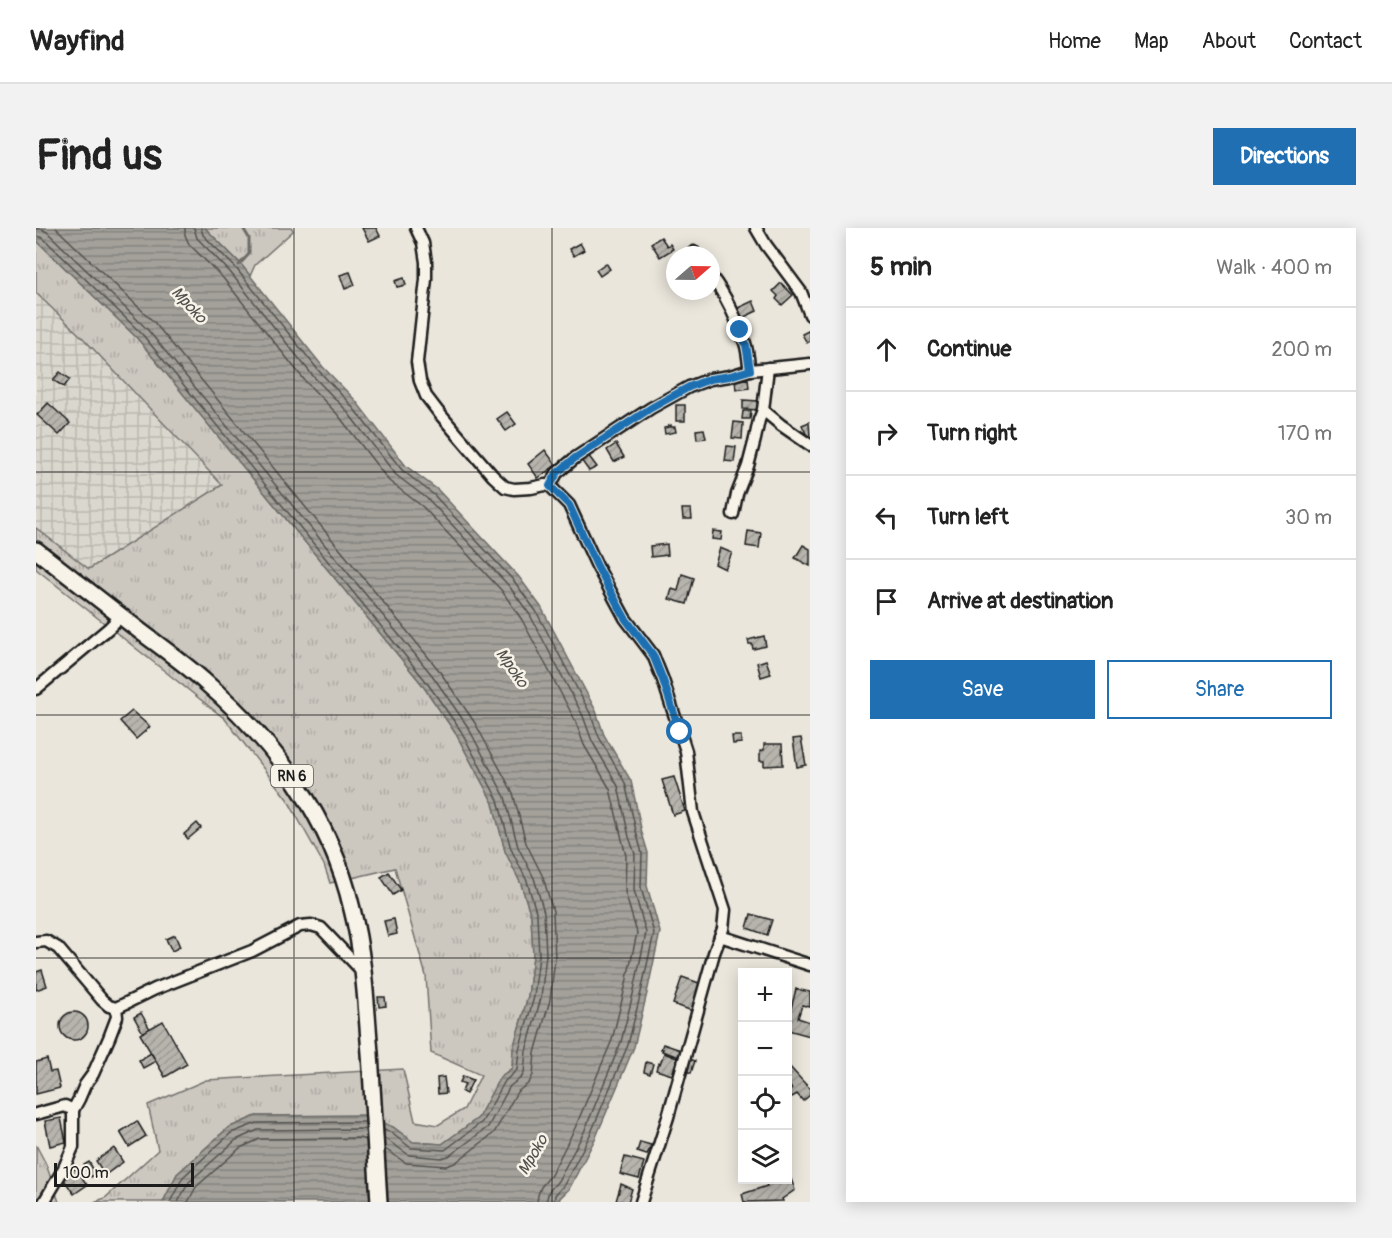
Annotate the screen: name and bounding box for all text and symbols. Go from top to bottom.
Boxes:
text: Wayfind [30,24,125,59]
text: Home [1048,28,1101,55]
text: Map [1134,28,1169,55]
text: About [1202,28,1256,55]
text: Contact [1289,28,1362,55]
button: Directions [1213,128,1356,185]
text: Find us [36,130,162,182]
north arrow [666,246,720,300]
text: 5 min [870,251,932,283]
text: Walk · 400 m [1216,255,1332,280]
water label: Mpoko [167,282,212,329]
route end [726,316,752,342]
icon: ahead [870,333,903,366]
text: Continue [927,335,1011,363]
text: 200 m [1271,337,1332,362]
icon: right [870,417,903,450]
text: Turn right [927,419,1017,447]
text: 170 m [1278,421,1332,446]
icon: left [870,501,903,534]
text: Turn left [927,503,1009,531]
text: 30 m [1285,505,1332,530]
icon: arrive [870,585,903,618]
text: Arrive at destination [927,587,1113,615]
water label: Mpoko [491,645,533,692]
button: Save [870,660,1095,719]
button: Share [1107,660,1332,719]
route start [666,718,692,744]
road number: RN 6 [271,765,313,787]
map controls [738,968,792,1184]
button: + [738,968,792,1022]
button: − [738,1022,792,1076]
button: locate [738,1076,792,1130]
water label: Mpoko [514,1130,553,1179]
button: layers [738,1130,792,1184]
scale bar [54,1160,194,1188]
text: 100 m [63,1163,109,1183]

